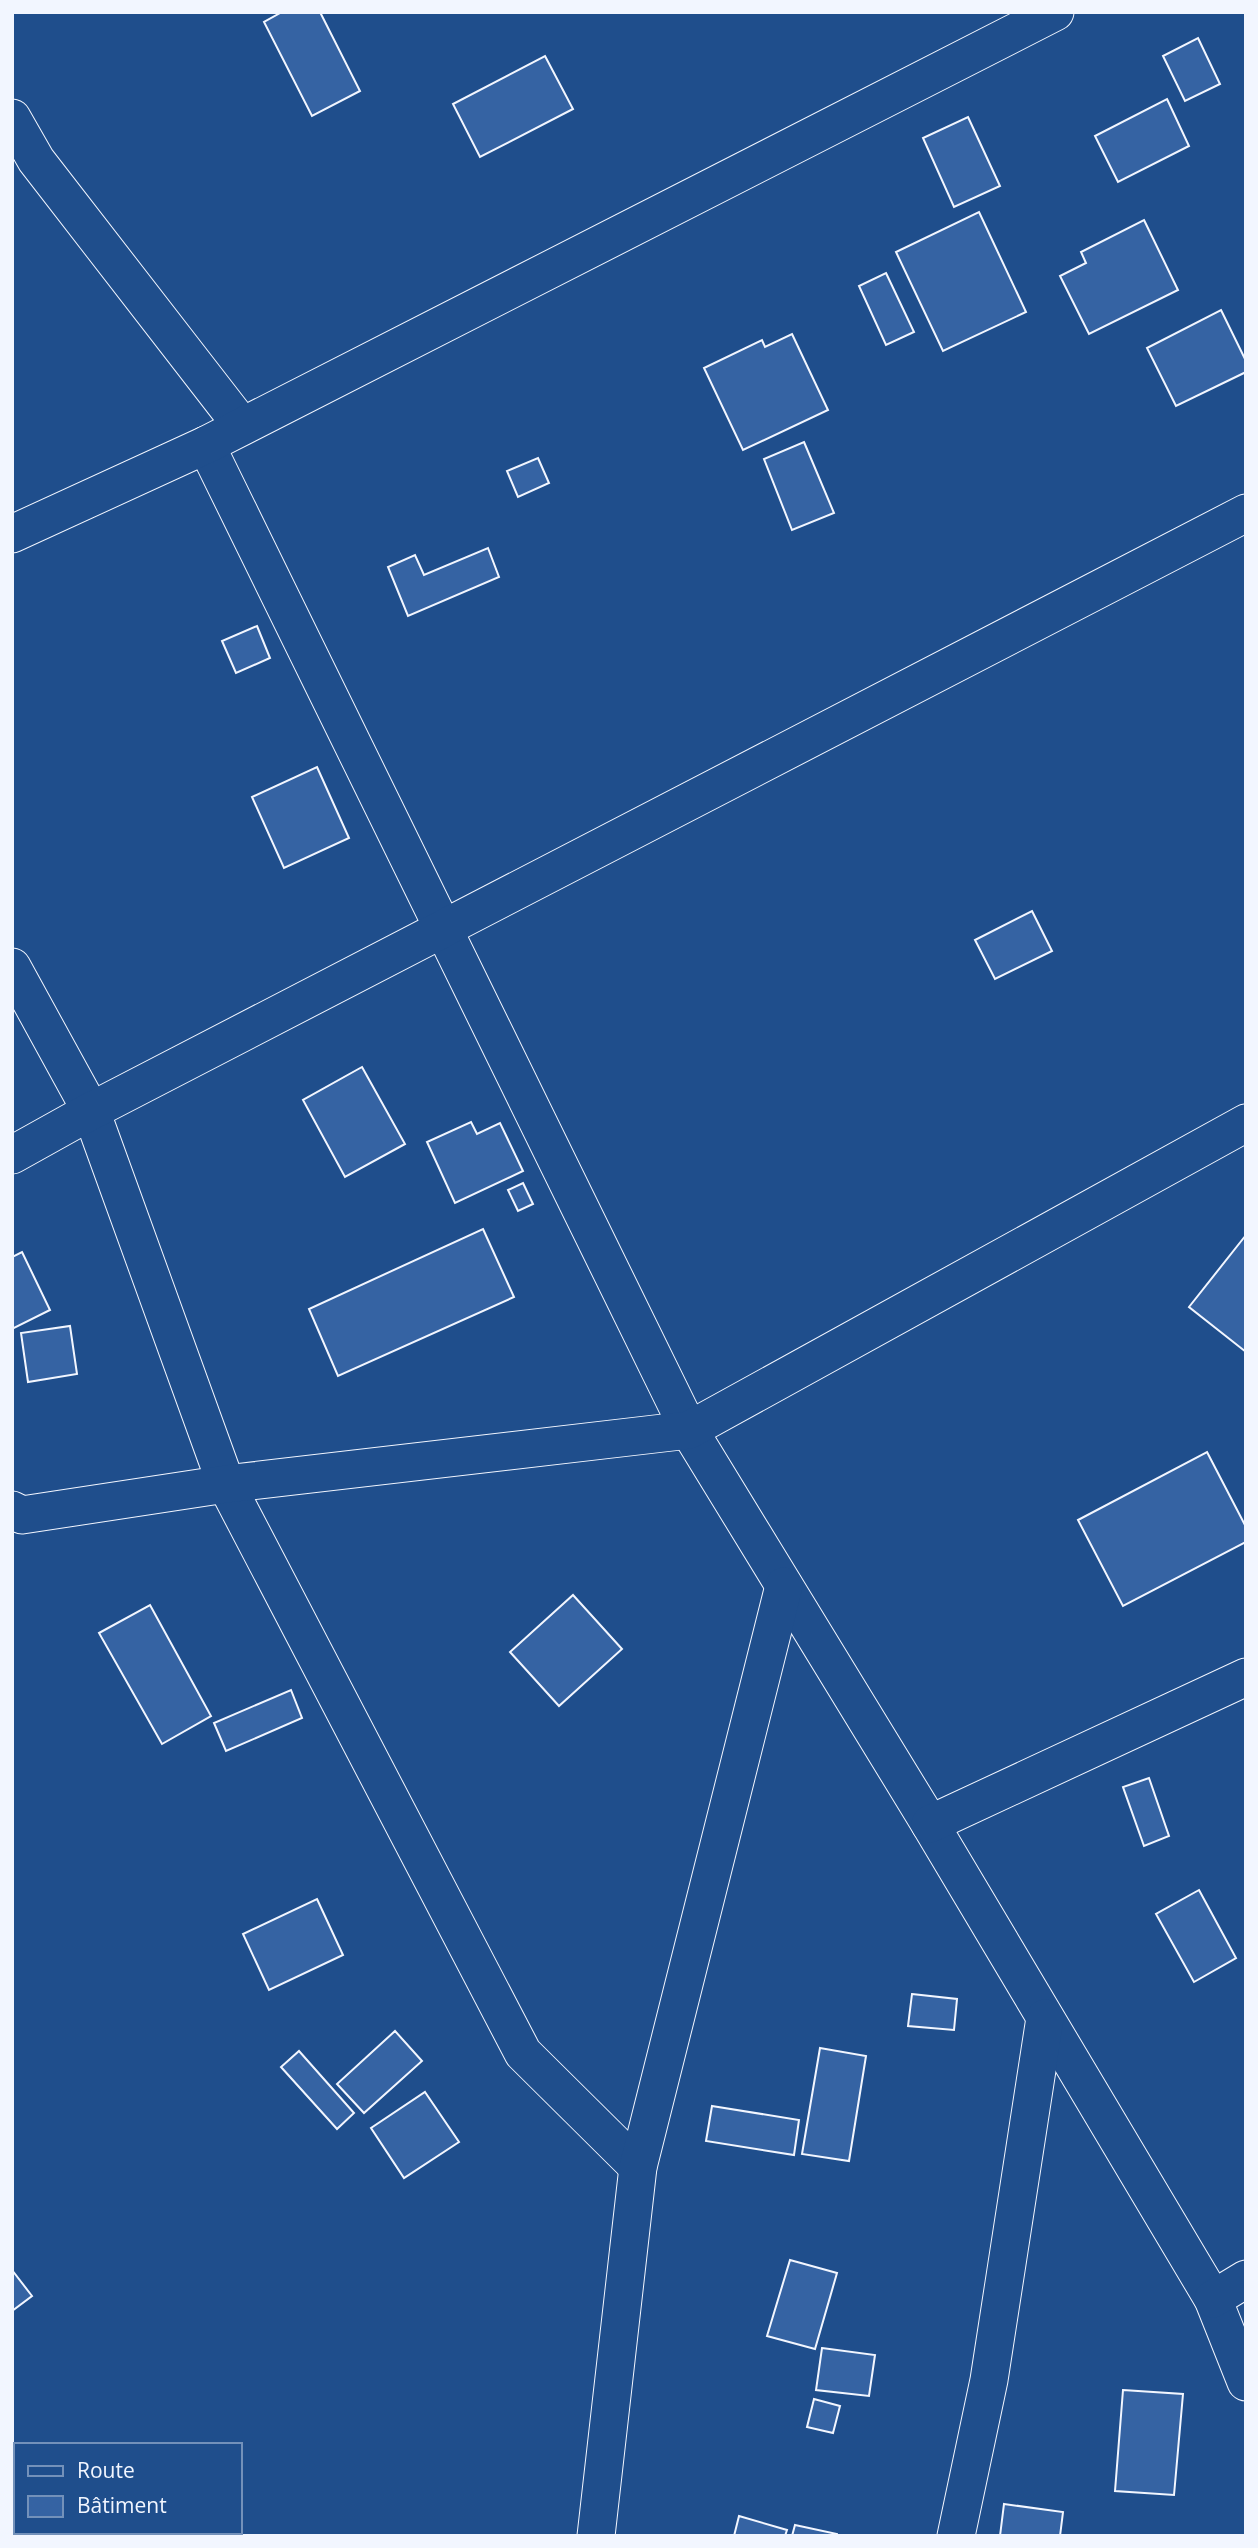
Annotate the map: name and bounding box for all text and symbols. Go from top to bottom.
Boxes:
legend [14,2443,242,2534]
text: Route [77,2456,135,2484]
text: Bâtiment [77,2491,167,2519]

